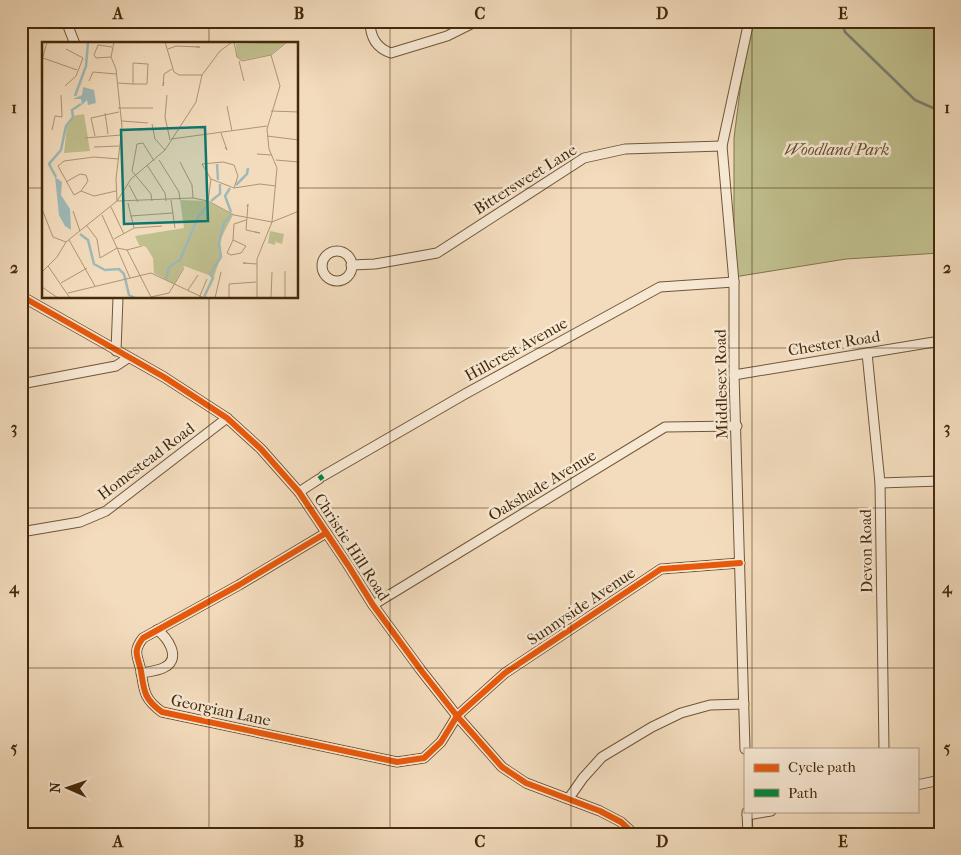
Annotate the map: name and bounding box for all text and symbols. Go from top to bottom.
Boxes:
text: A [112,4,124,23]
text: B [294,4,304,23]
text: C [475,4,486,23]
text: D [656,4,668,23]
text: E [838,4,848,23]
inset map [42,42,299,299]
text: 1 [11,98,17,117]
text: 1 [944,98,950,117]
street label: Bittersweet Lane [470,140,580,218]
park label: Woodland Park [785,140,889,159]
text: 2 [10,258,18,277]
text: 2 [943,258,951,277]
street label: Hillcrest Avenue [461,313,571,385]
street label: Chester Road [787,326,882,360]
street label: Middlesex Road [711,329,731,439]
text: 3 [11,418,17,438]
street label: Homestead Road [94,418,198,504]
text: 3 [944,418,950,438]
street label: Oakshade Avenue [485,445,599,525]
street label: Christie Hill Road [310,490,394,604]
street label: Devon Road [856,509,876,593]
street label: Sunnyside Avenue [523,563,639,649]
text: 4 [8,578,20,598]
text: 4 [941,578,953,598]
street label: Georgian Lane [169,690,273,730]
text: 5 [11,738,18,757]
text: 5 [944,738,951,757]
legend [744,748,918,812]
text: Cycle path [788,758,856,776]
north arrow [42,762,92,812]
text: N [47,782,64,793]
text: Path [788,784,818,802]
text: A [112,832,124,851]
text: B [294,832,304,851]
text: C [475,832,486,851]
text: D [656,832,668,851]
text: E [838,832,848,851]

